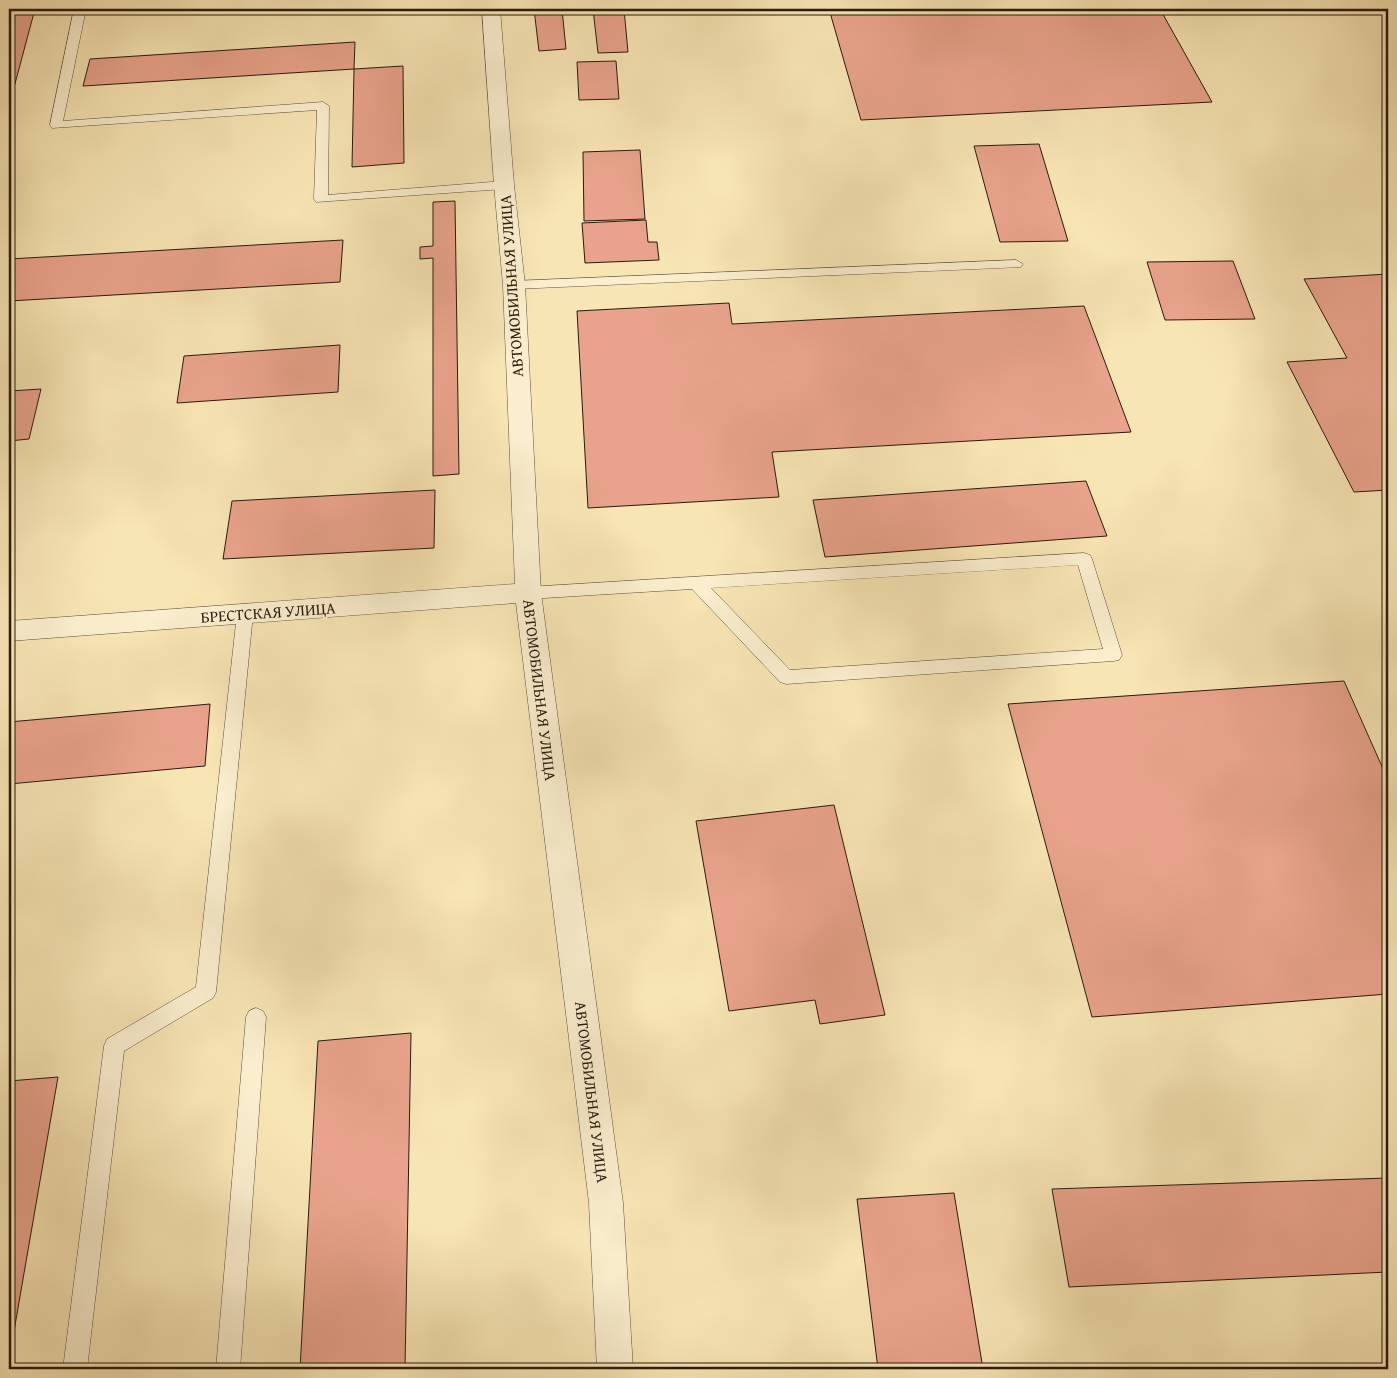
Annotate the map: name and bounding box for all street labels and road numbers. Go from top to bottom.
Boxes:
street label: АВТОМОБИЛЬНАЯ УЛИЦА [493,194,529,378]
street label: БРЕСТСКАЯ УЛИЦА [200,595,337,629]
street label: АВТОМОБИЛЬНАЯ УЛИЦА [517,598,563,782]
street label: АВТОМОБИЛЬНАЯ УЛИЦА [569,1000,615,1184]

